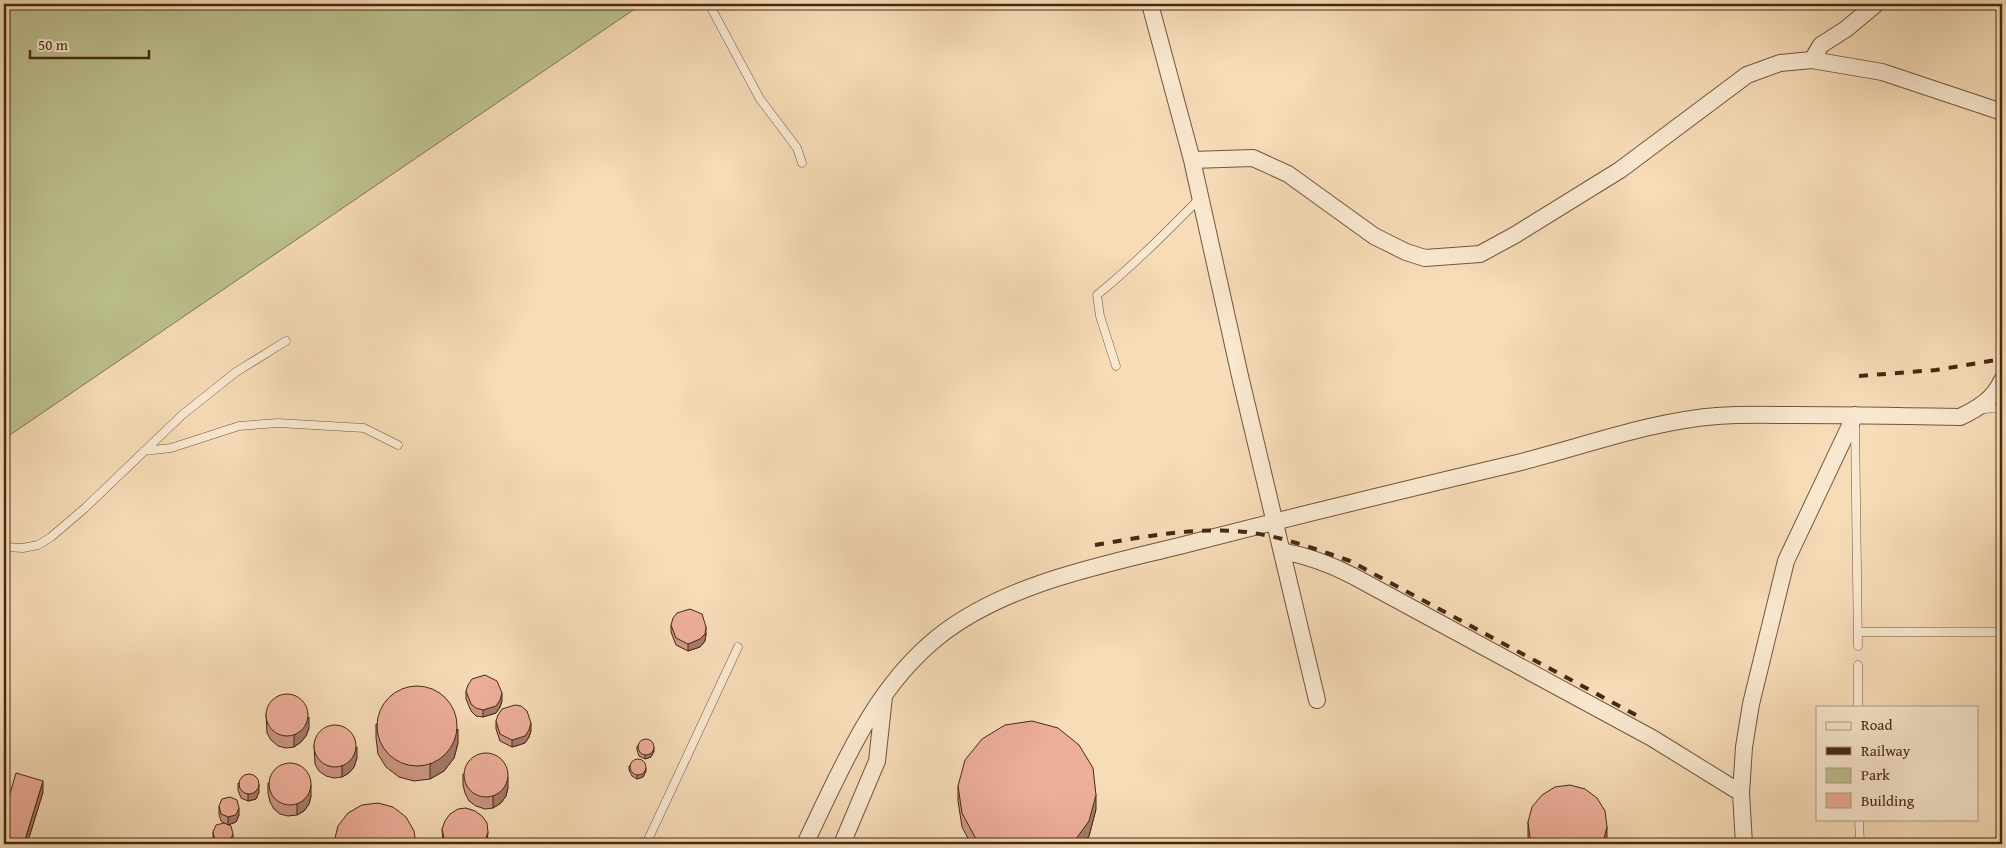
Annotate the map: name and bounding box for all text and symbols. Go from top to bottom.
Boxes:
scale bar [30,28,149,60]
text: 50 m [38,34,69,55]
legend [1816,706,1978,820]
text: Road [1861,714,1892,735]
text: Railway [1861,740,1911,761]
text: Park [1861,764,1890,785]
text: Building [1861,790,1915,811]

